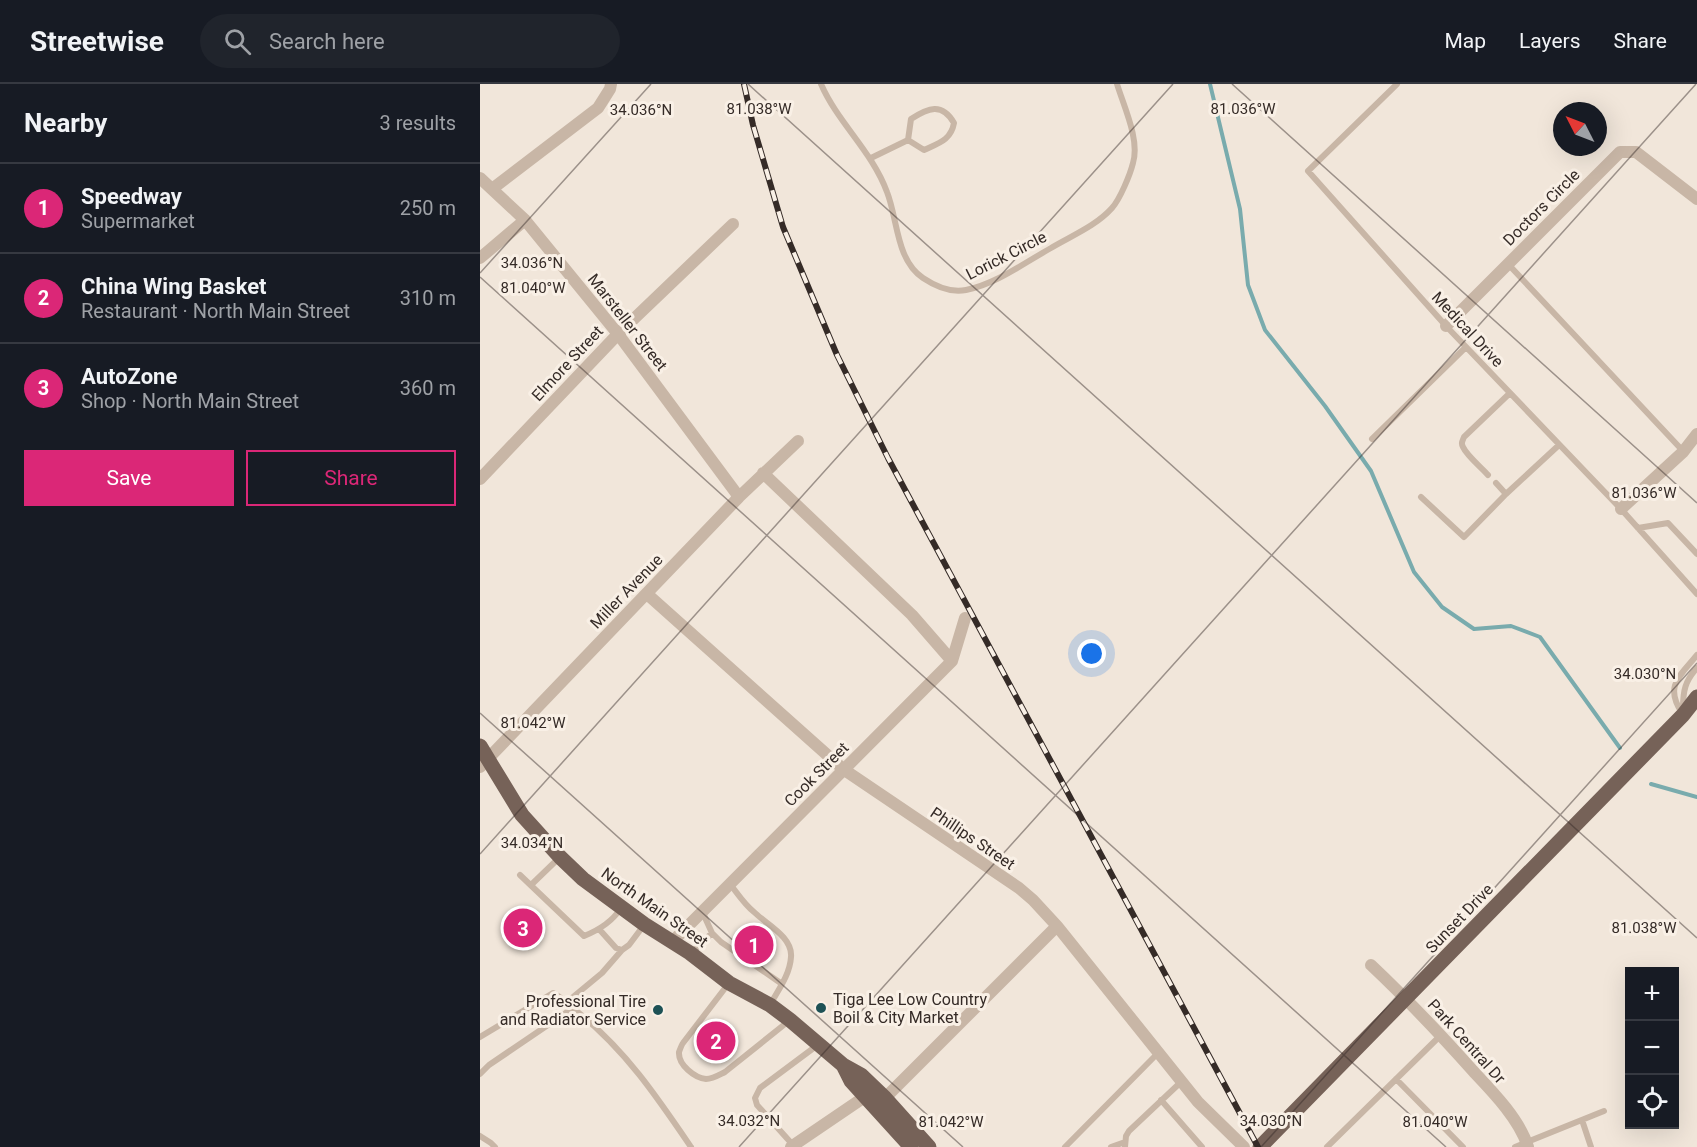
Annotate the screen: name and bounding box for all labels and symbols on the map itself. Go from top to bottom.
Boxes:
text: 81.038°W [726,100,792,118]
text: 81.036°W [1210,100,1276,118]
text: 34.036°N [610,101,672,119]
north arrow [1553,102,1607,156]
street label: Doctors Circle [1499,165,1583,249]
street label: Lorick Circle [963,227,1050,284]
text: 34.036°N [501,254,563,272]
street label: Marsteller Street [584,270,671,375]
text: 81.040°W [500,279,566,297]
street label: Medical Drive [1428,288,1507,371]
street label: Elmore Street [528,322,607,405]
text: 81.036°W [1611,484,1677,502]
street label: Miller Avenue [586,550,666,632]
your location [1077,639,1106,668]
text: 34.030°N [1614,665,1676,683]
text: 81.042°W [500,714,566,732]
street label: Cook Street [780,738,852,810]
street label: Phillips Street [927,803,1019,874]
text: 34.034°N [501,834,563,852]
street label: North Main Street [598,864,712,951]
street label: Sunset Drive [1422,880,1497,957]
pin: 3 [504,906,543,950]
text: 81.038°W [1611,919,1677,937]
pin: 1 [734,922,774,968]
place label: Tiga Lee Low Country Boil & City Market [833,990,987,1027]
place label: Professional Tire and Radiator Service [500,992,646,1029]
street label: Park Central Dr [1424,995,1510,1088]
marker: Tiga Lee Low Country Boil & City Market [814,1001,828,1015]
marker: Professional Tire and Radiator Service [651,1003,665,1017]
pin: 2 [696,1018,736,1064]
text: 34.032°N [718,1112,780,1130]
text: 34.030°N [1240,1112,1302,1130]
text: 81.042°W [918,1113,984,1131]
text: 81.040°W [1402,1113,1468,1131]

